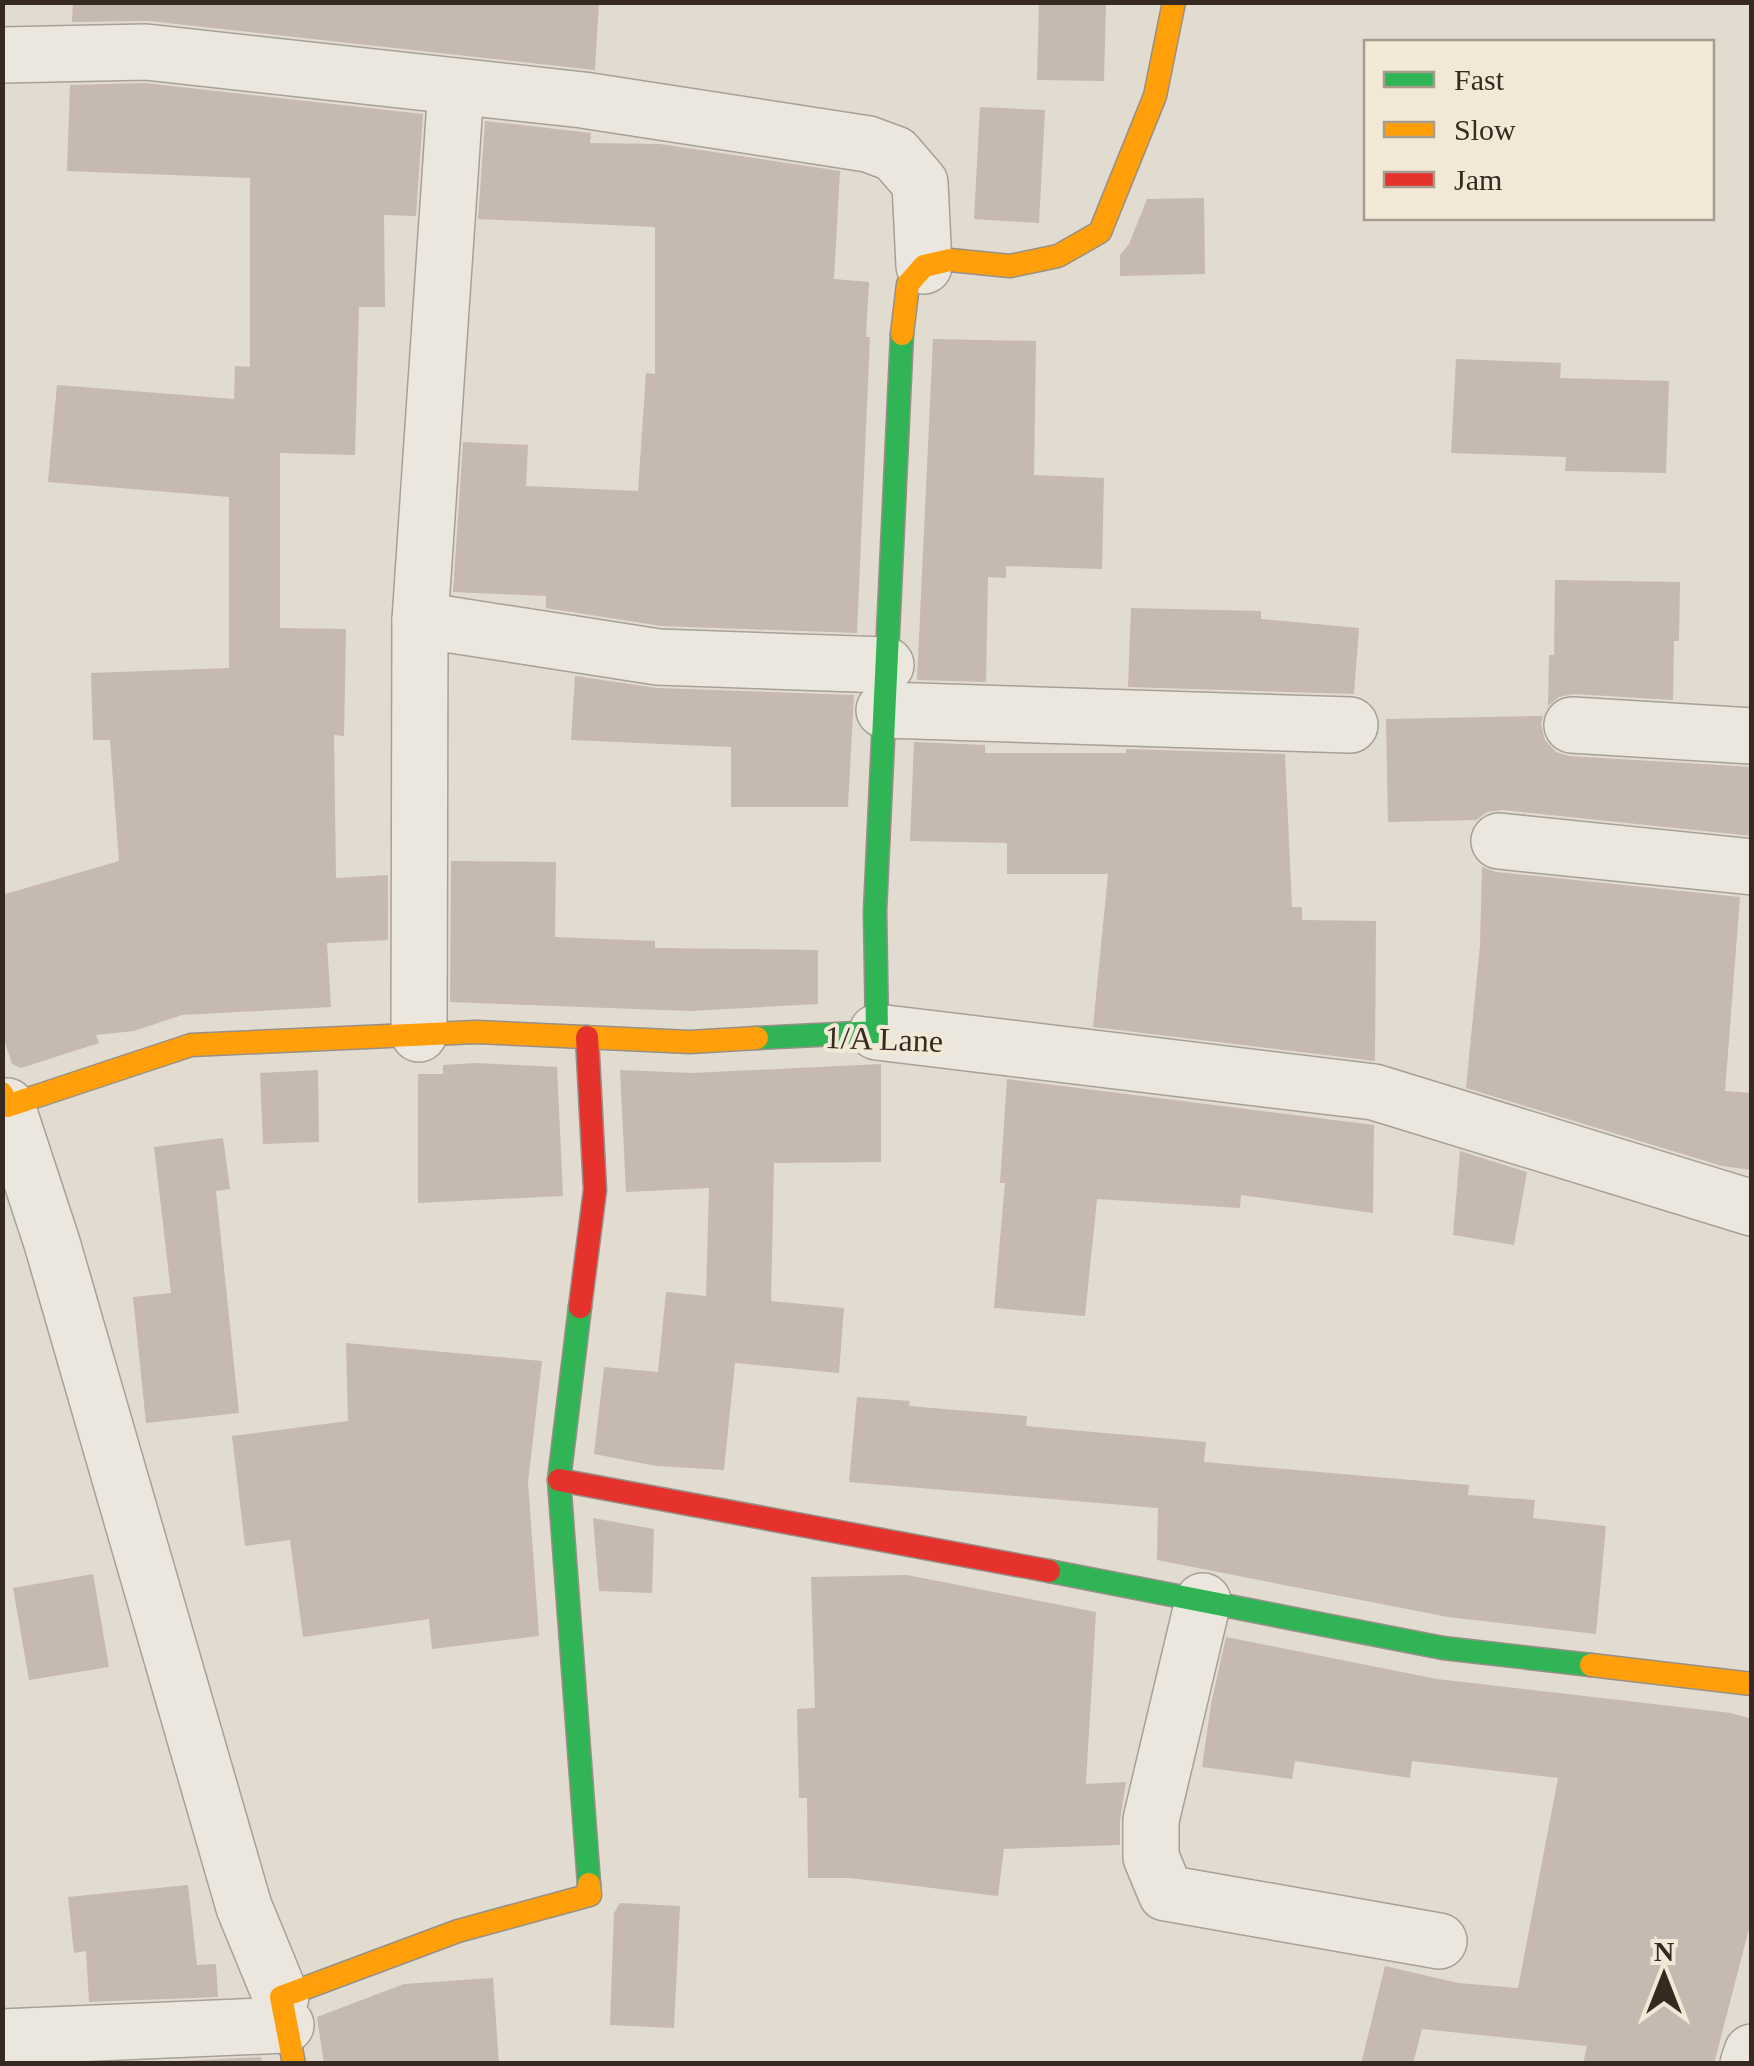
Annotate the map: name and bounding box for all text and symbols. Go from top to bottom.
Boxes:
legend [1364,40,1714,220]
text: Fast [1454,63,1505,96]
text: Slow [1454,113,1516,146]
text: Jam [1454,163,1502,196]
street label: 1/A Lane [824,1019,944,1059]
north arrow [1614,1926,1714,2026]
text: N [1654,1936,1674,1967]

